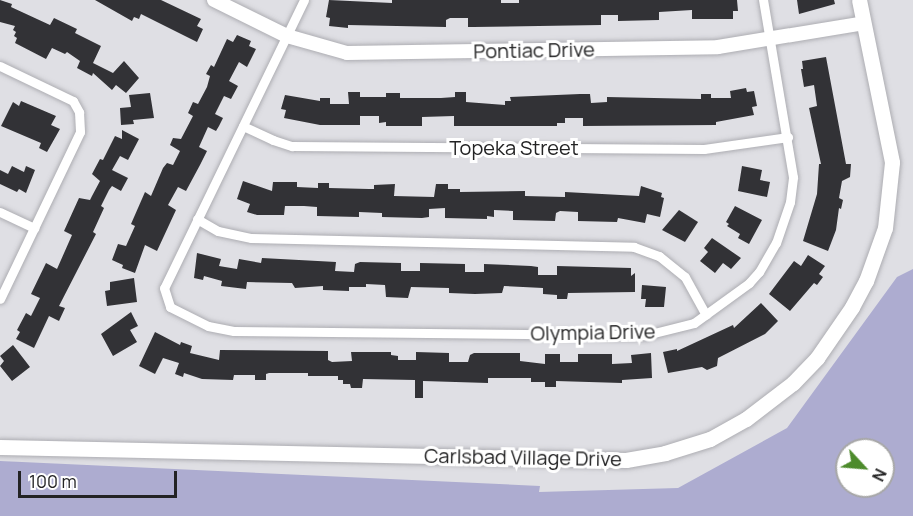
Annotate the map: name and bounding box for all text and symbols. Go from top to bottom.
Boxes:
street label: Pontiac Drive [473,37,595,63]
street label: Topeka Street [449,135,579,159]
street label: Olympia Drive [530,319,656,345]
north arrow [835,438,895,498]
street label: Carlsbad Village Drive [424,443,622,471]
scale bar [21,459,180,497]
text: N [867,465,892,485]
text: 100 m [29,469,77,493]

